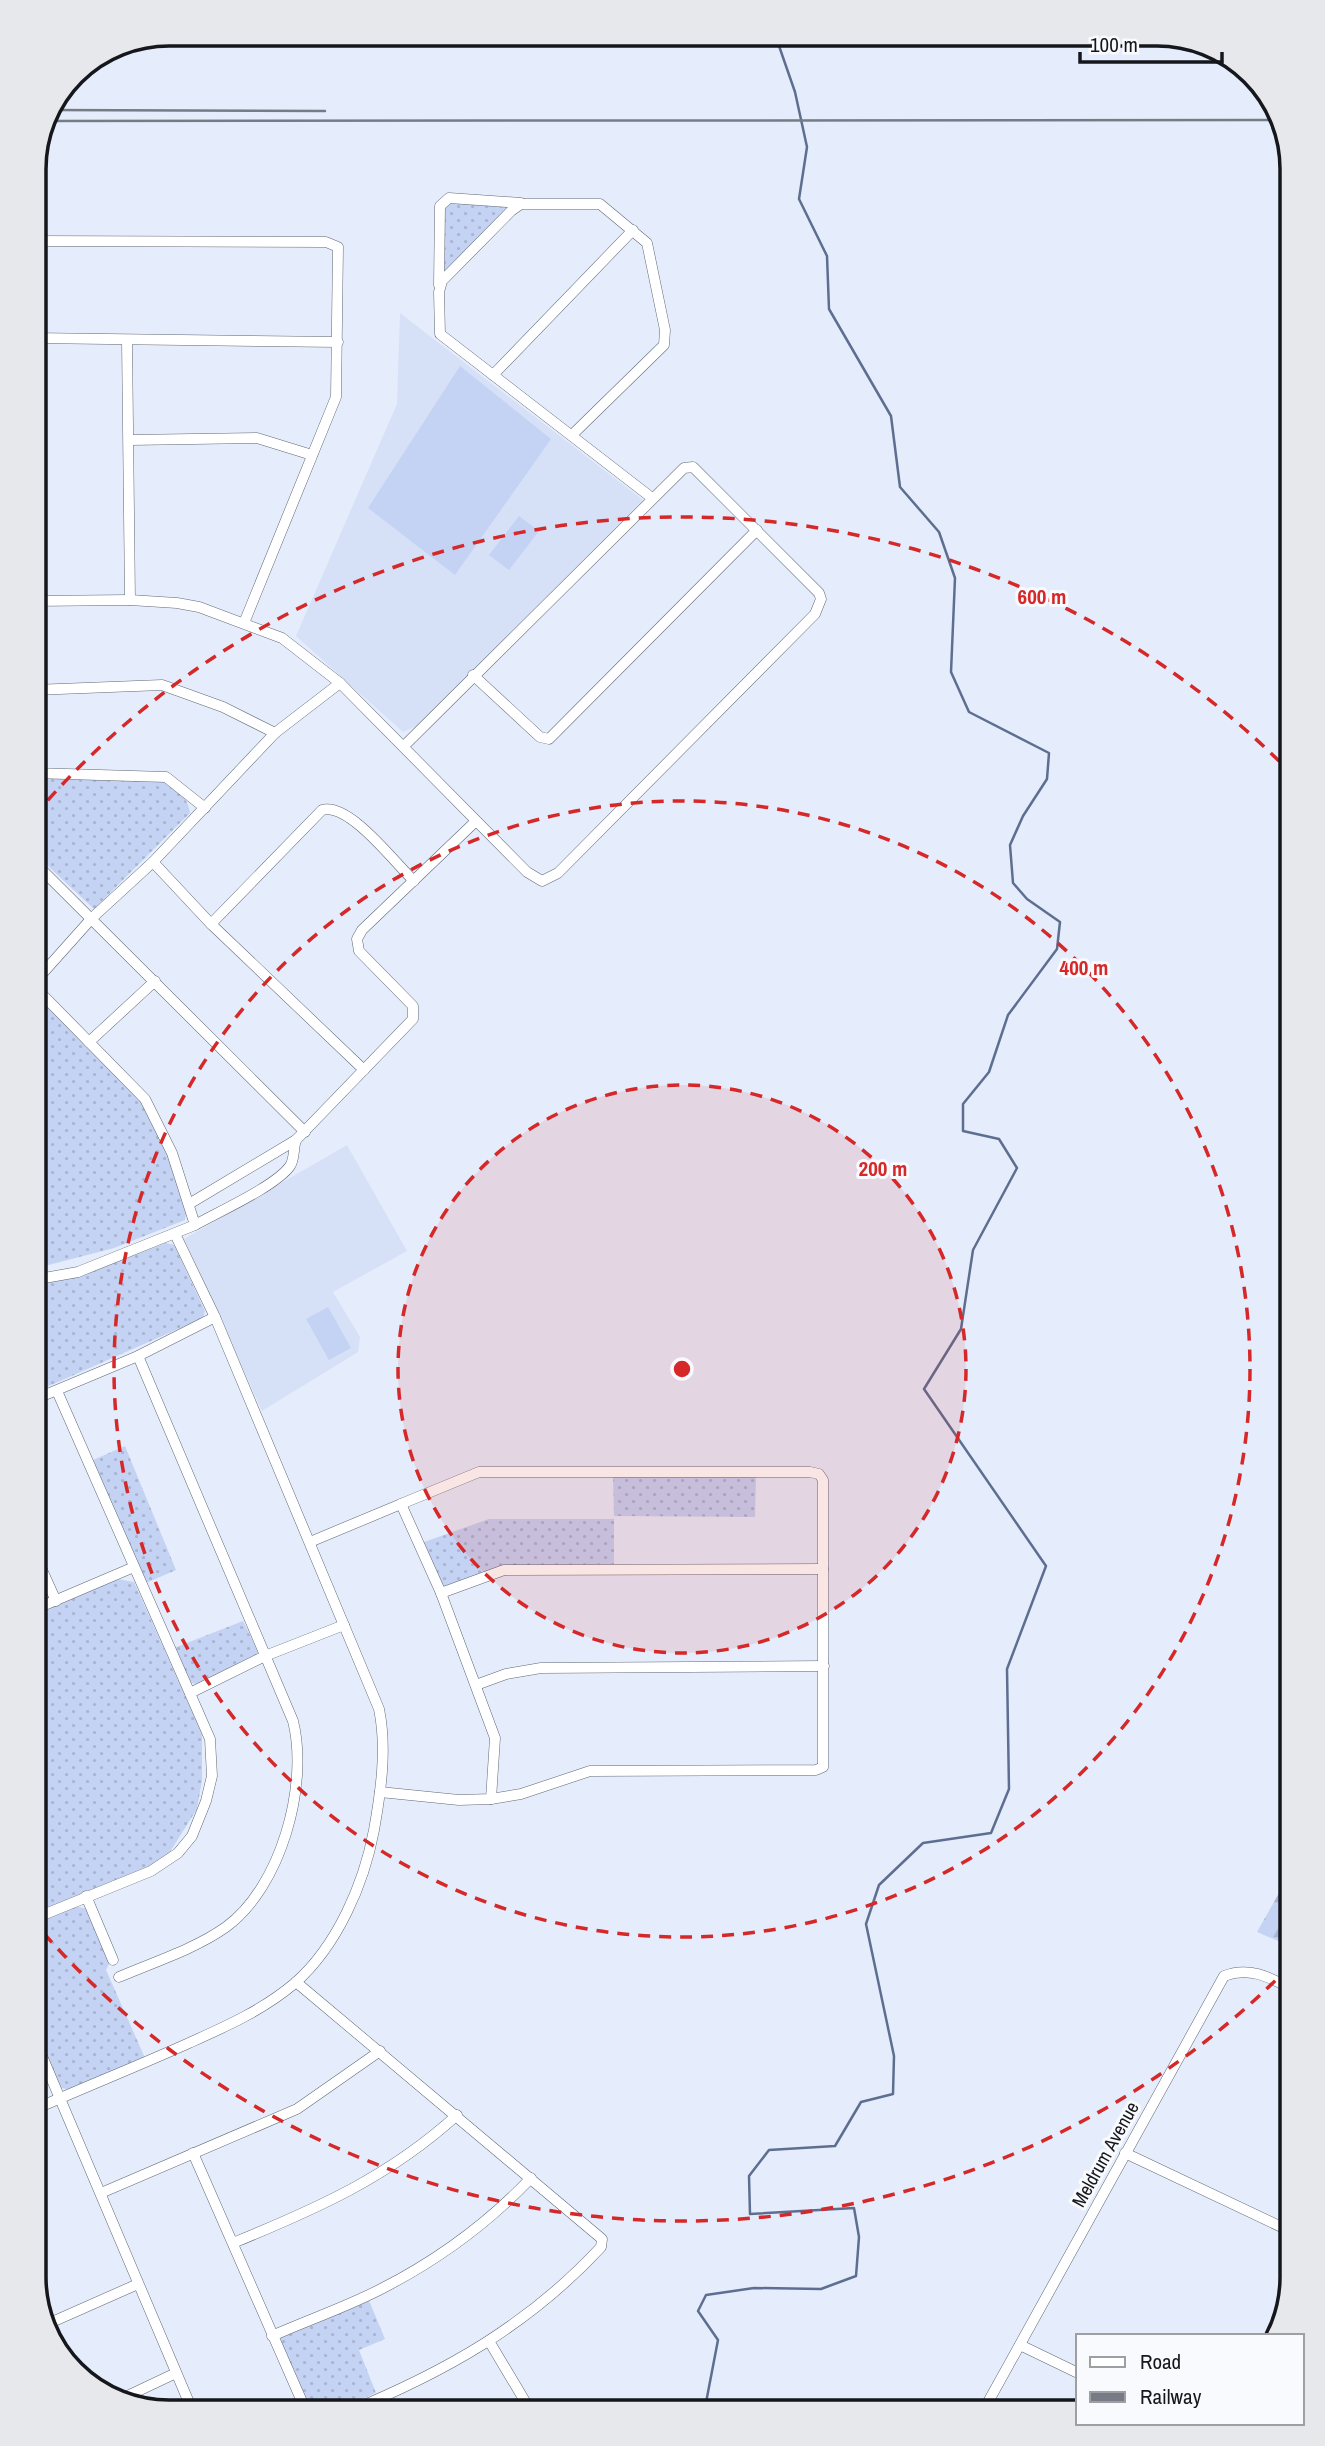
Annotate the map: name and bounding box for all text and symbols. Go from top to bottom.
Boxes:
scale bar [1080,21,1222,65]
text: 100 m [1090,30,1138,59]
text: 600 m [1018,582,1066,611]
text: 400 m [1060,953,1108,982]
text: 200 m [859,1154,907,1183]
centre of rings [670,1357,694,1381]
street label: Meldrum Avenue [1065,2097,1145,2211]
legend [1076,2334,1304,2425]
text: Road [1140,2347,1181,2376]
text: Railway [1140,2382,1202,2411]

